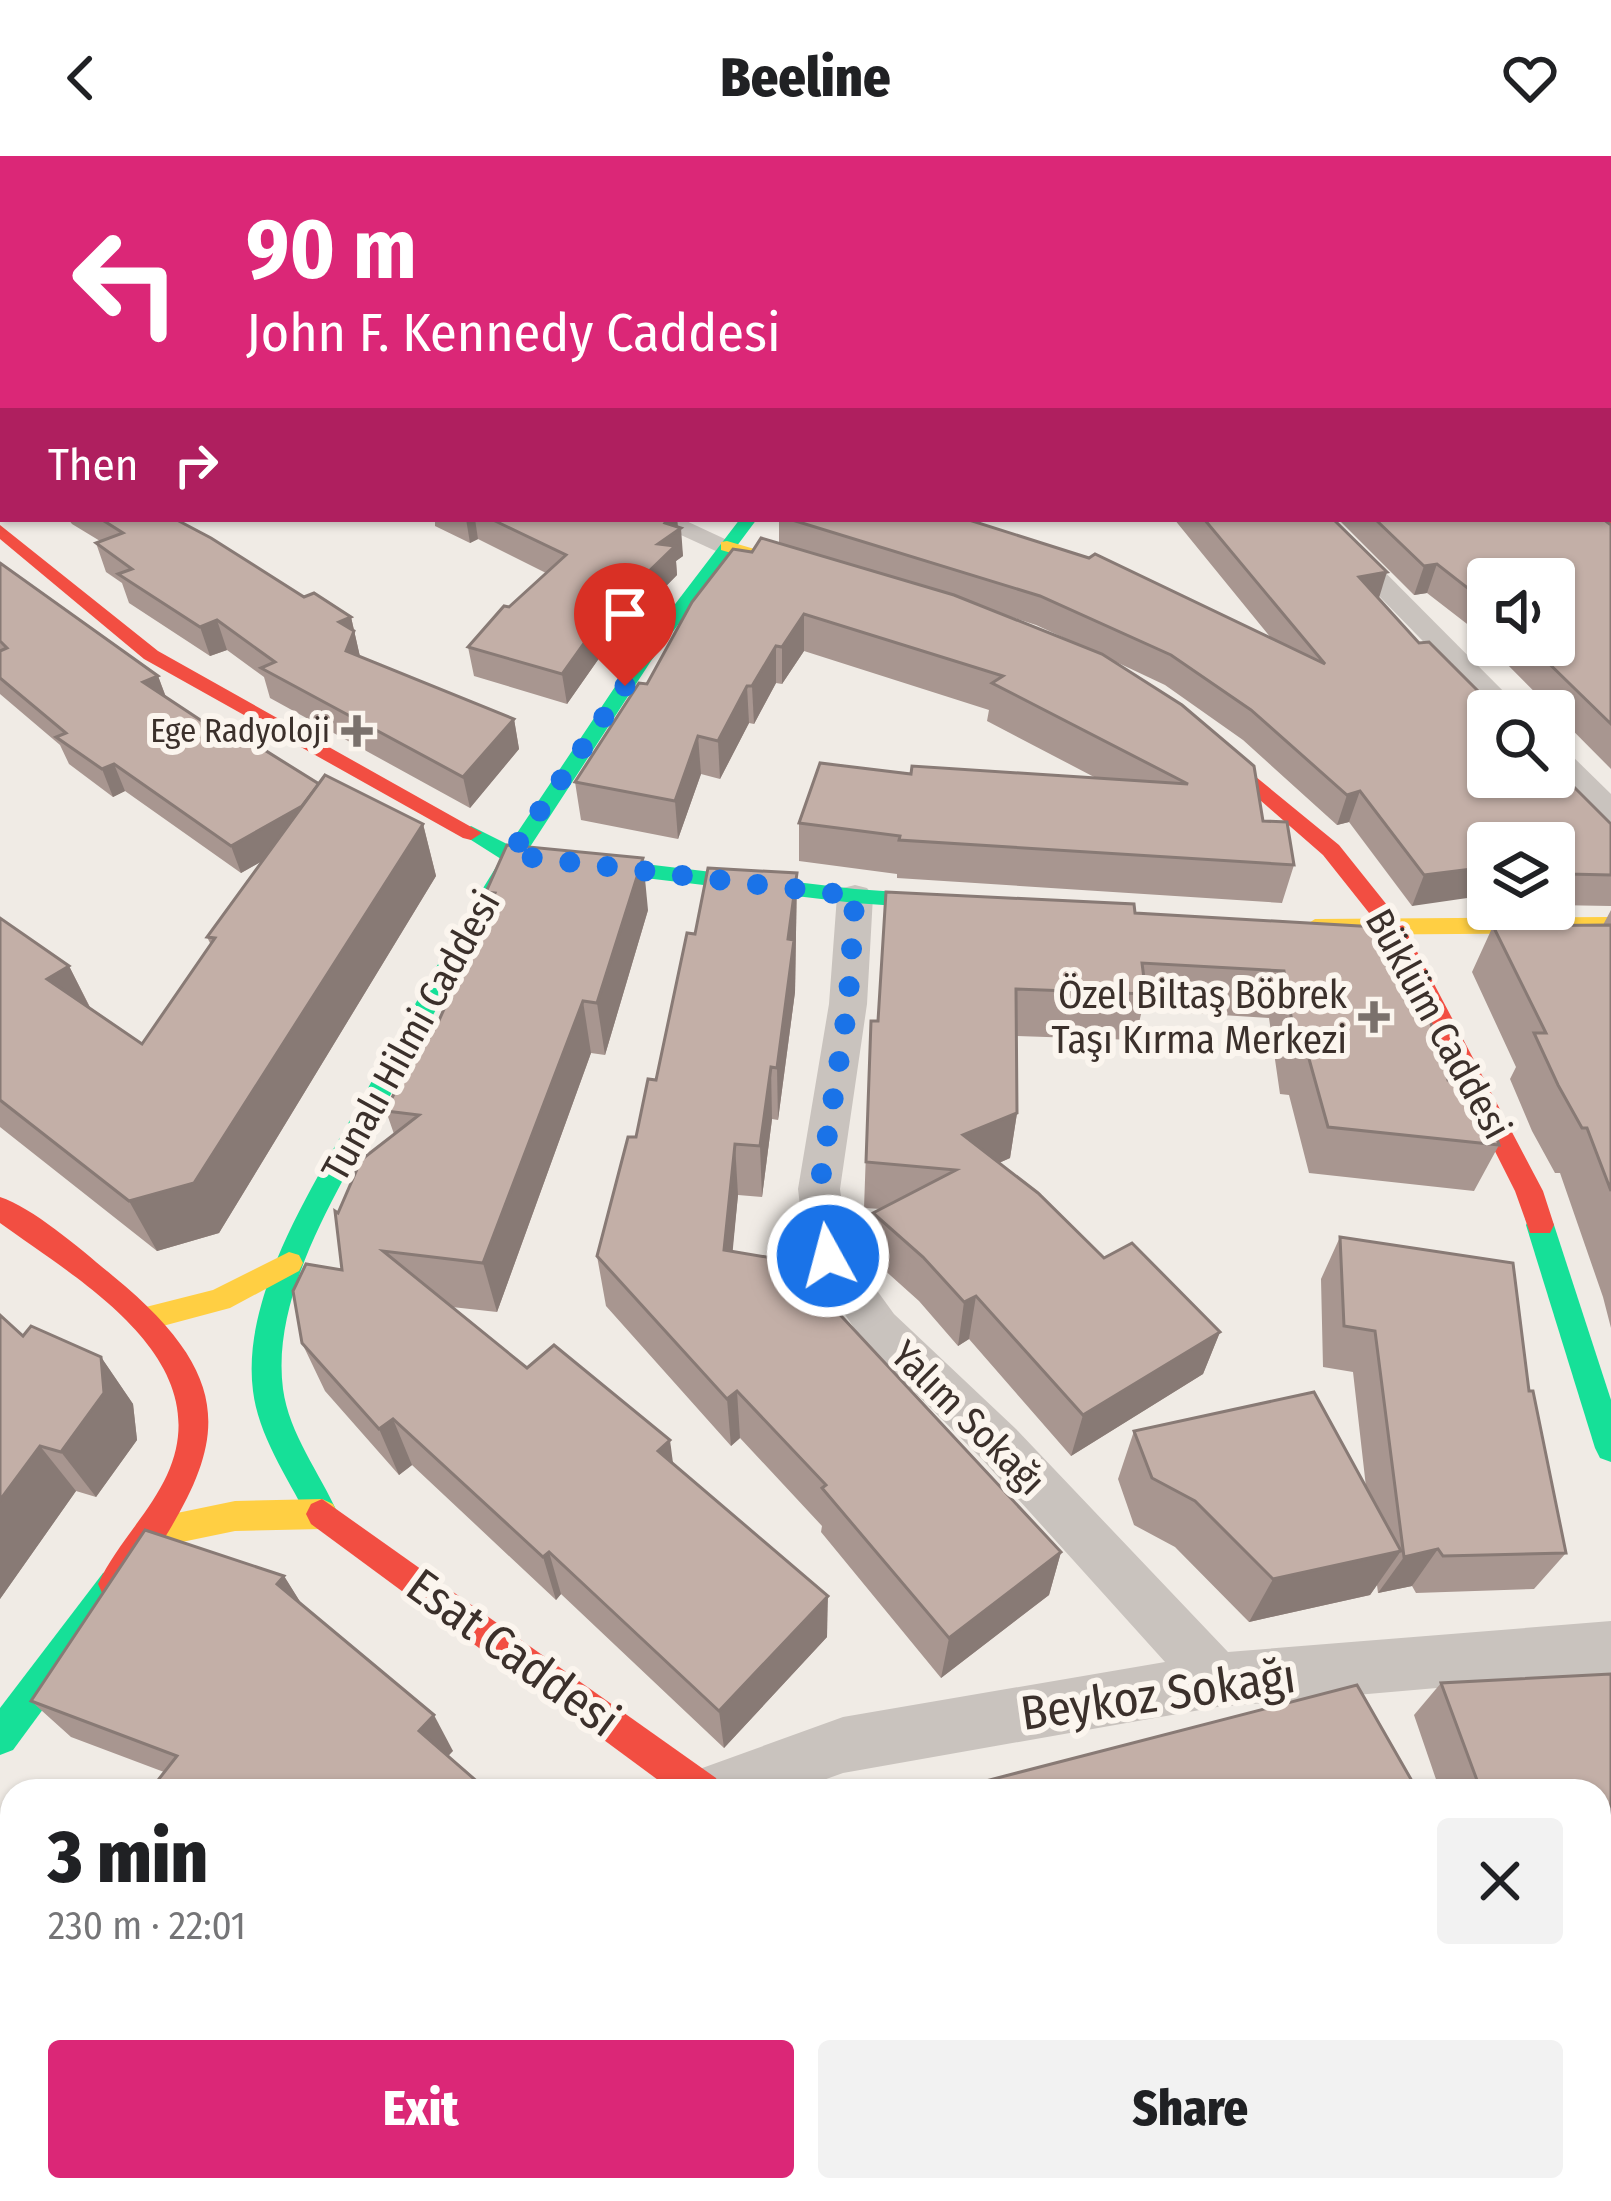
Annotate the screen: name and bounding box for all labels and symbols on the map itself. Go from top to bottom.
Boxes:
pin [574,563,676,686]
place label: Ege Radyoloji [150,711,330,751]
marker: Ege Radyoloji [341,715,373,747]
street label: Tunalı Hilmi Caddesi [312,883,510,1189]
street label: Büklüm Caddesi [1356,901,1520,1147]
place label: Özel Biltaş Böbrek Taşı Kırma Merkezi [1051,972,1348,1063]
marker: Özel Biltaş Böbrek Taşı Kırma Merkezi [1358,1001,1390,1033]
position arrow [765,1193,891,1319]
street label: Yalım Sokağı [881,1331,1055,1505]
street label: Esat Caddesi [396,1557,630,1749]
street label: Beykoz Sokağı [1017,1647,1299,1743]

